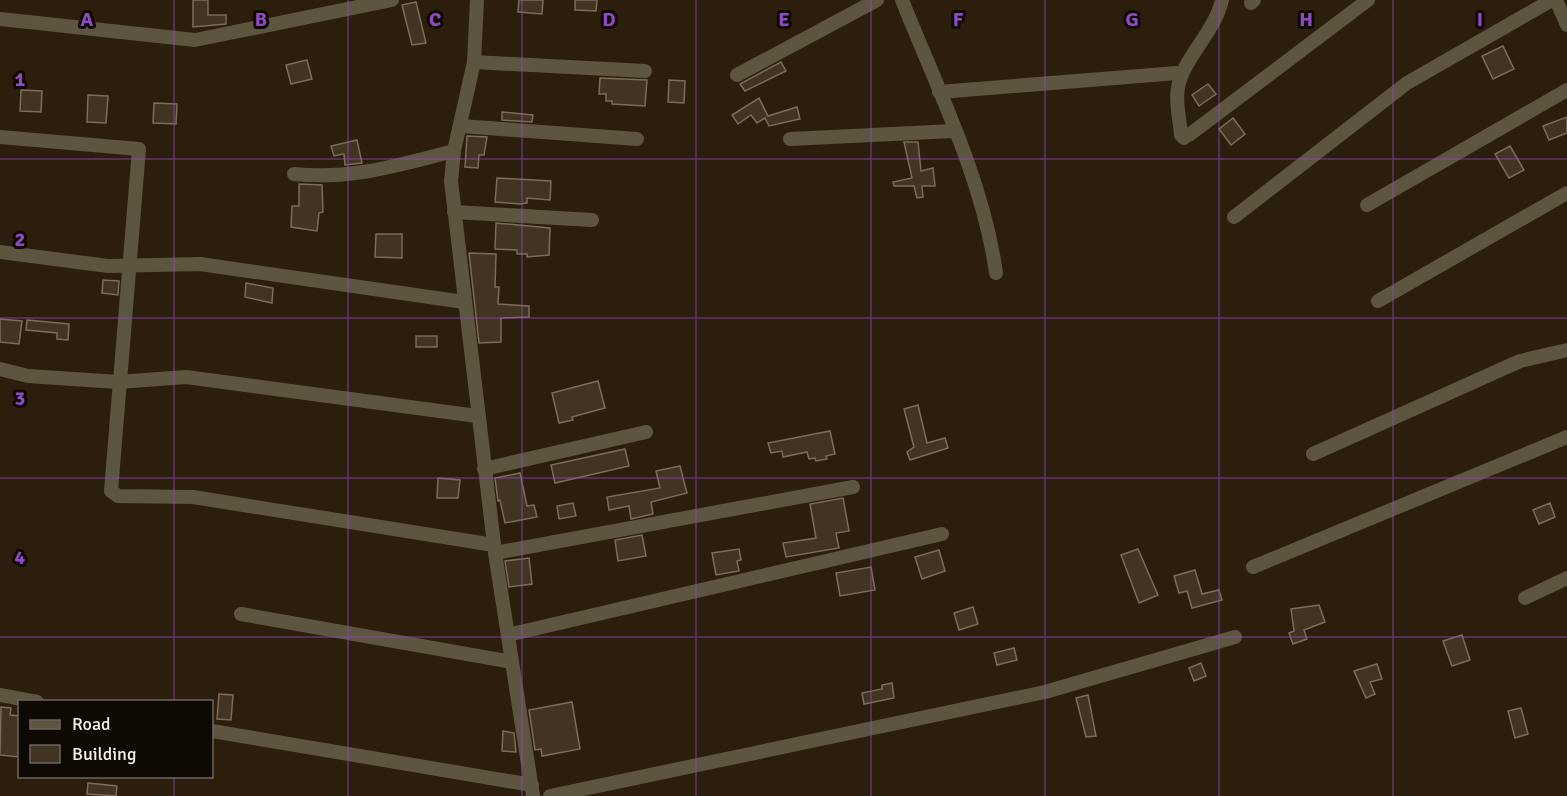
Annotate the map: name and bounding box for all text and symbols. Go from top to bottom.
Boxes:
text: A [81,7,94,32]
text: B [255,7,267,32]
text: C [429,7,441,32]
text: D [602,7,616,32]
text: E [778,7,790,32]
text: F [953,7,964,32]
text: G [1125,7,1139,32]
text: H [1299,7,1313,32]
text: I [1477,7,1483,32]
text: 1 [15,67,26,92]
text: 2 [15,227,25,252]
text: 3 [15,386,25,411]
text: 4 [15,545,26,570]
legend [18,700,213,778]
text: Road [72,713,111,735]
text: Building [72,743,136,765]

